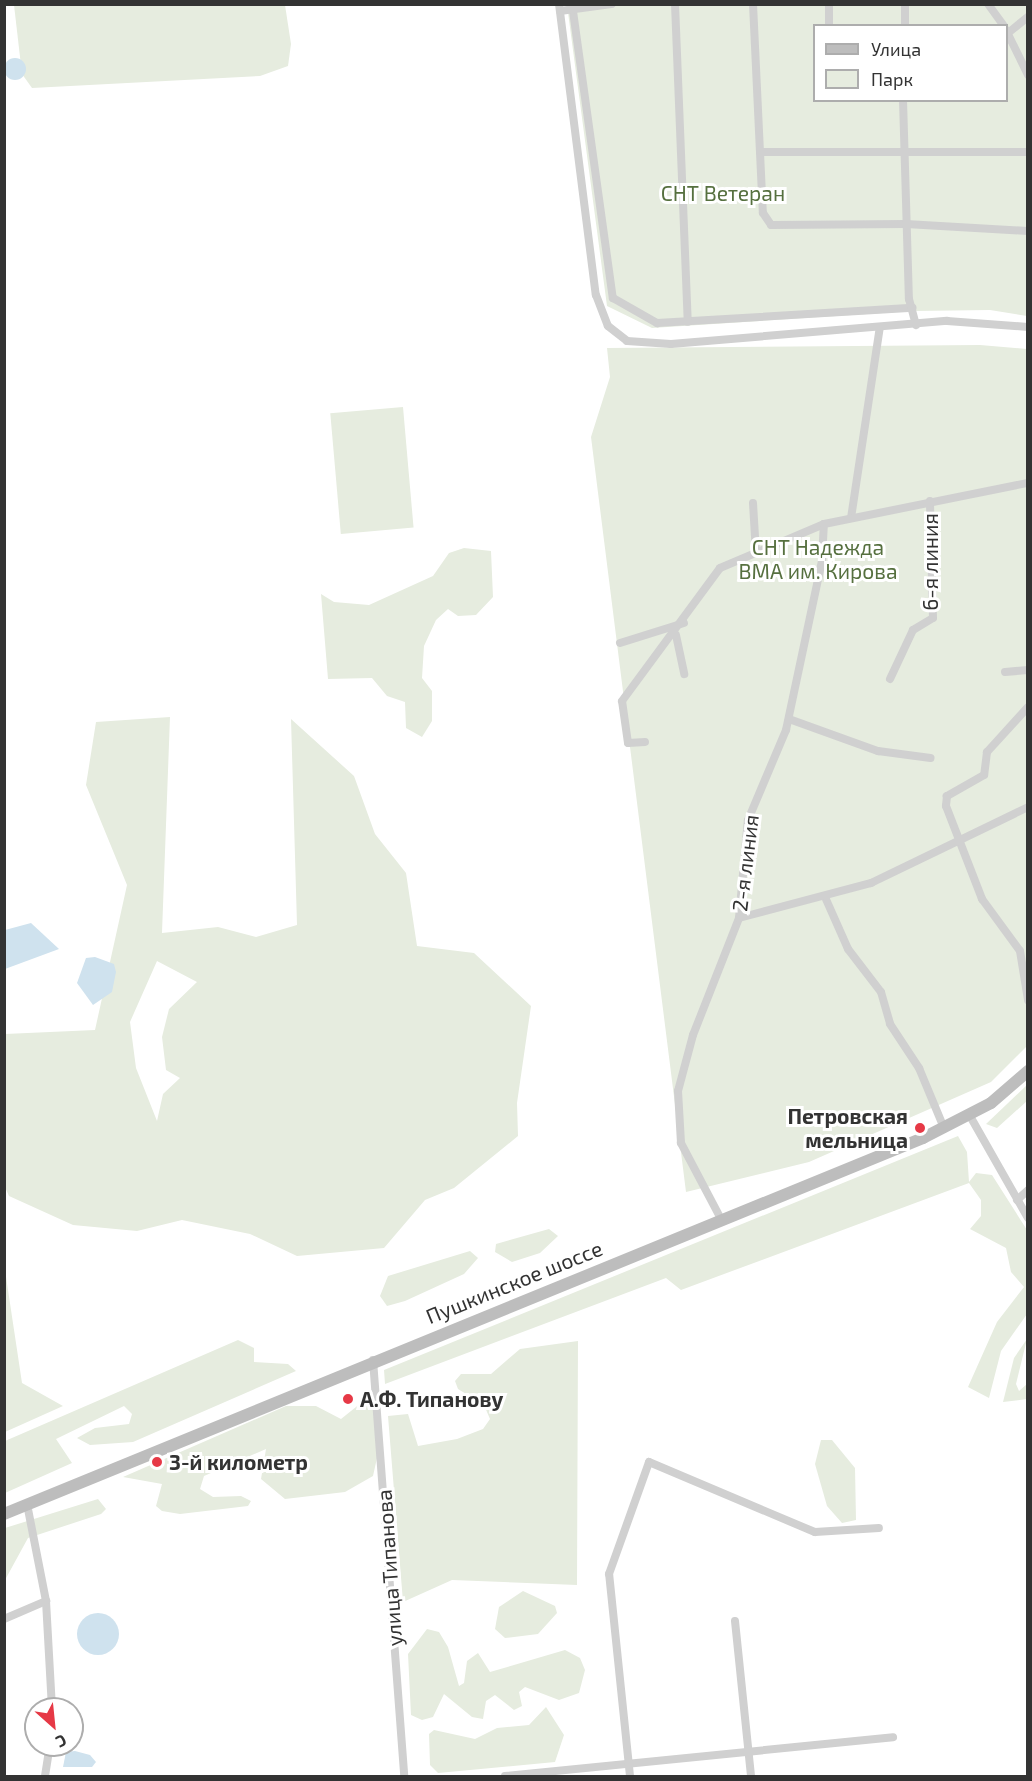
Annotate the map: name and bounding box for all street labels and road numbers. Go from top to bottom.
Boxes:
street label: 6-я линия [917,513,943,611]
street label: 2-я линия [727,813,763,913]
street label: Пушкинское шоссе [422,1235,606,1329]
street label: улица Типанова [371,1489,407,1647]

